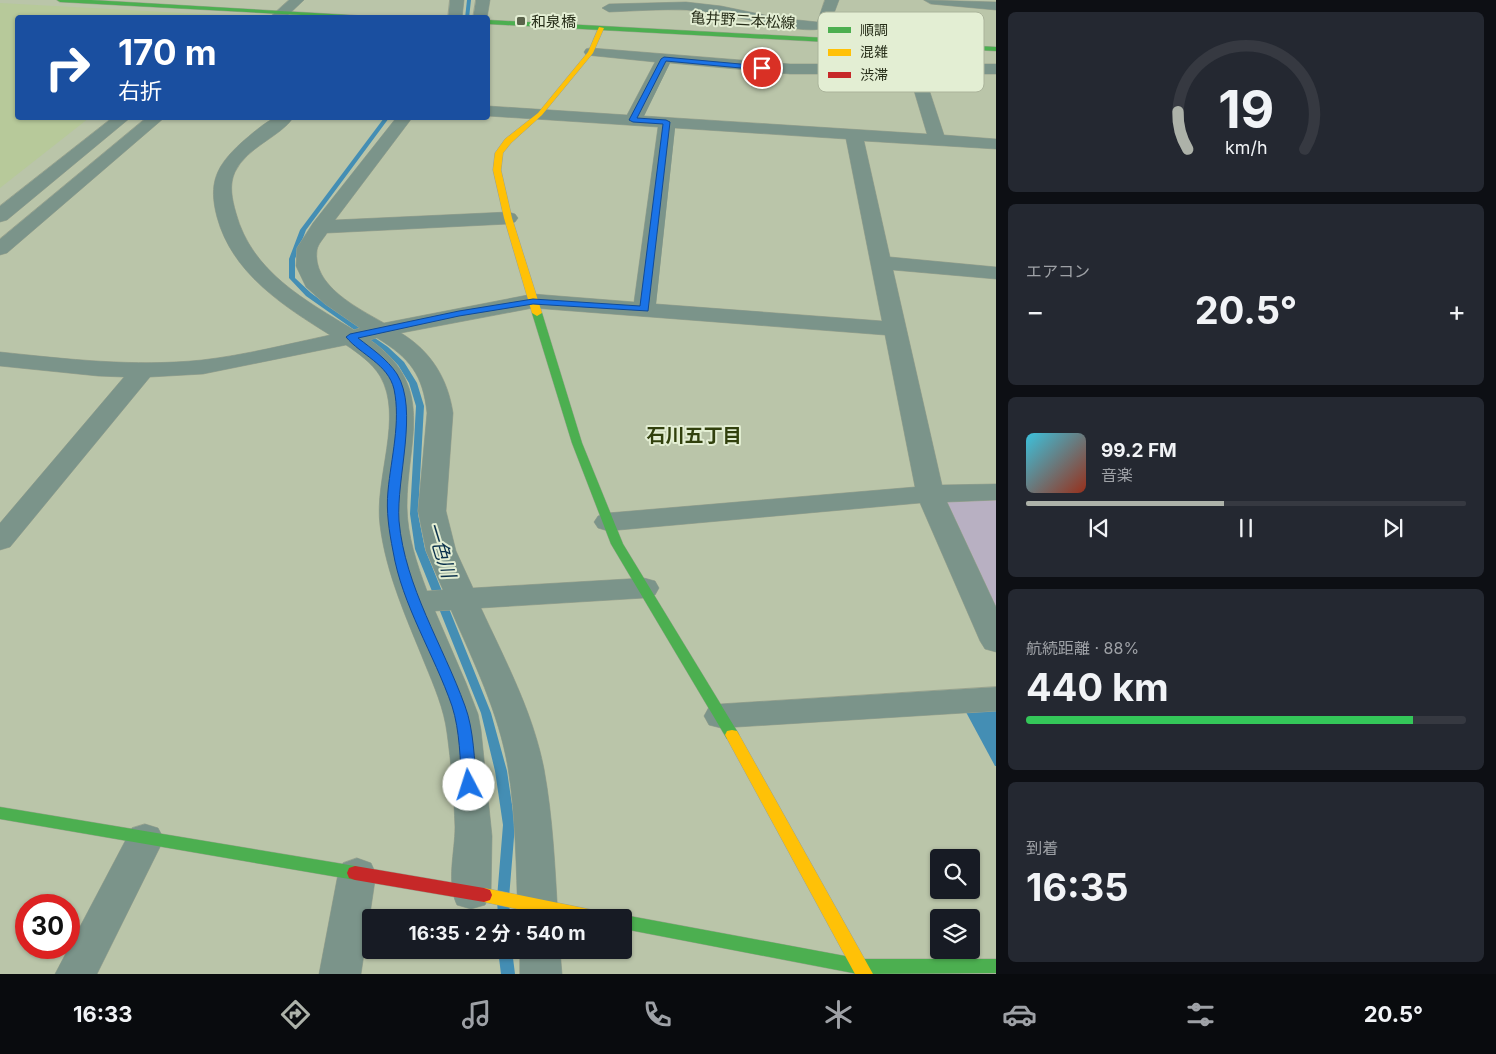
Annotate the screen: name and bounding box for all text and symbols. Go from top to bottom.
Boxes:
street label: 亀井野二本松線 [690,8,796,32]
place label: 和泉橋 [531,12,576,31]
legend [818,12,984,92]
marker: 和泉橋 [515,15,527,27]
text: 順調 [860,21,888,38]
text: 170 m [118,31,217,73]
icon: right [35,35,100,100]
text: 混雑 [860,43,888,60]
pin [741,47,783,89]
icon: arrive [748,54,776,82]
text: 渋滞 [860,66,888,83]
text: 右折 [118,78,162,104]
text: 19 [1218,78,1274,141]
text: km/h [1225,137,1267,158]
text: エアコン [1026,261,1090,281]
text: 20.5° [1195,287,1297,333]
text: − [1026,294,1045,328]
text: + [1447,294,1466,328]
district label: 石川五丁目 [646,424,742,447]
text: 99.2 FM [1101,439,1177,462]
text: 音楽 [1101,465,1133,485]
icon: previous [1085,514,1113,542]
icon: pause [1232,514,1260,542]
icon: next [1379,514,1407,542]
water label: 一色川 [422,519,461,583]
text: 航続距離 · 88% [1026,638,1139,658]
text: 440 km [1026,664,1169,710]
position arrow [442,758,494,810]
text: 到着 [1026,838,1058,858]
map controls [930,849,980,959]
button: search [930,849,980,899]
text: 16:35 [1026,864,1129,910]
speed limit sign: 30 [15,894,80,959]
button: layers [930,909,980,959]
text: 16:35 · 2 分 · 540 m [408,922,586,945]
icon: directions [278,997,313,1032]
icon: music [459,997,494,1032]
icon: phone [640,997,675,1032]
icon: climate [821,997,856,1032]
icon: car [1002,997,1037,1032]
icon: filters [1183,997,1218,1032]
text: 16:33 [73,1001,132,1027]
text: 20.5° [1364,1001,1423,1027]

